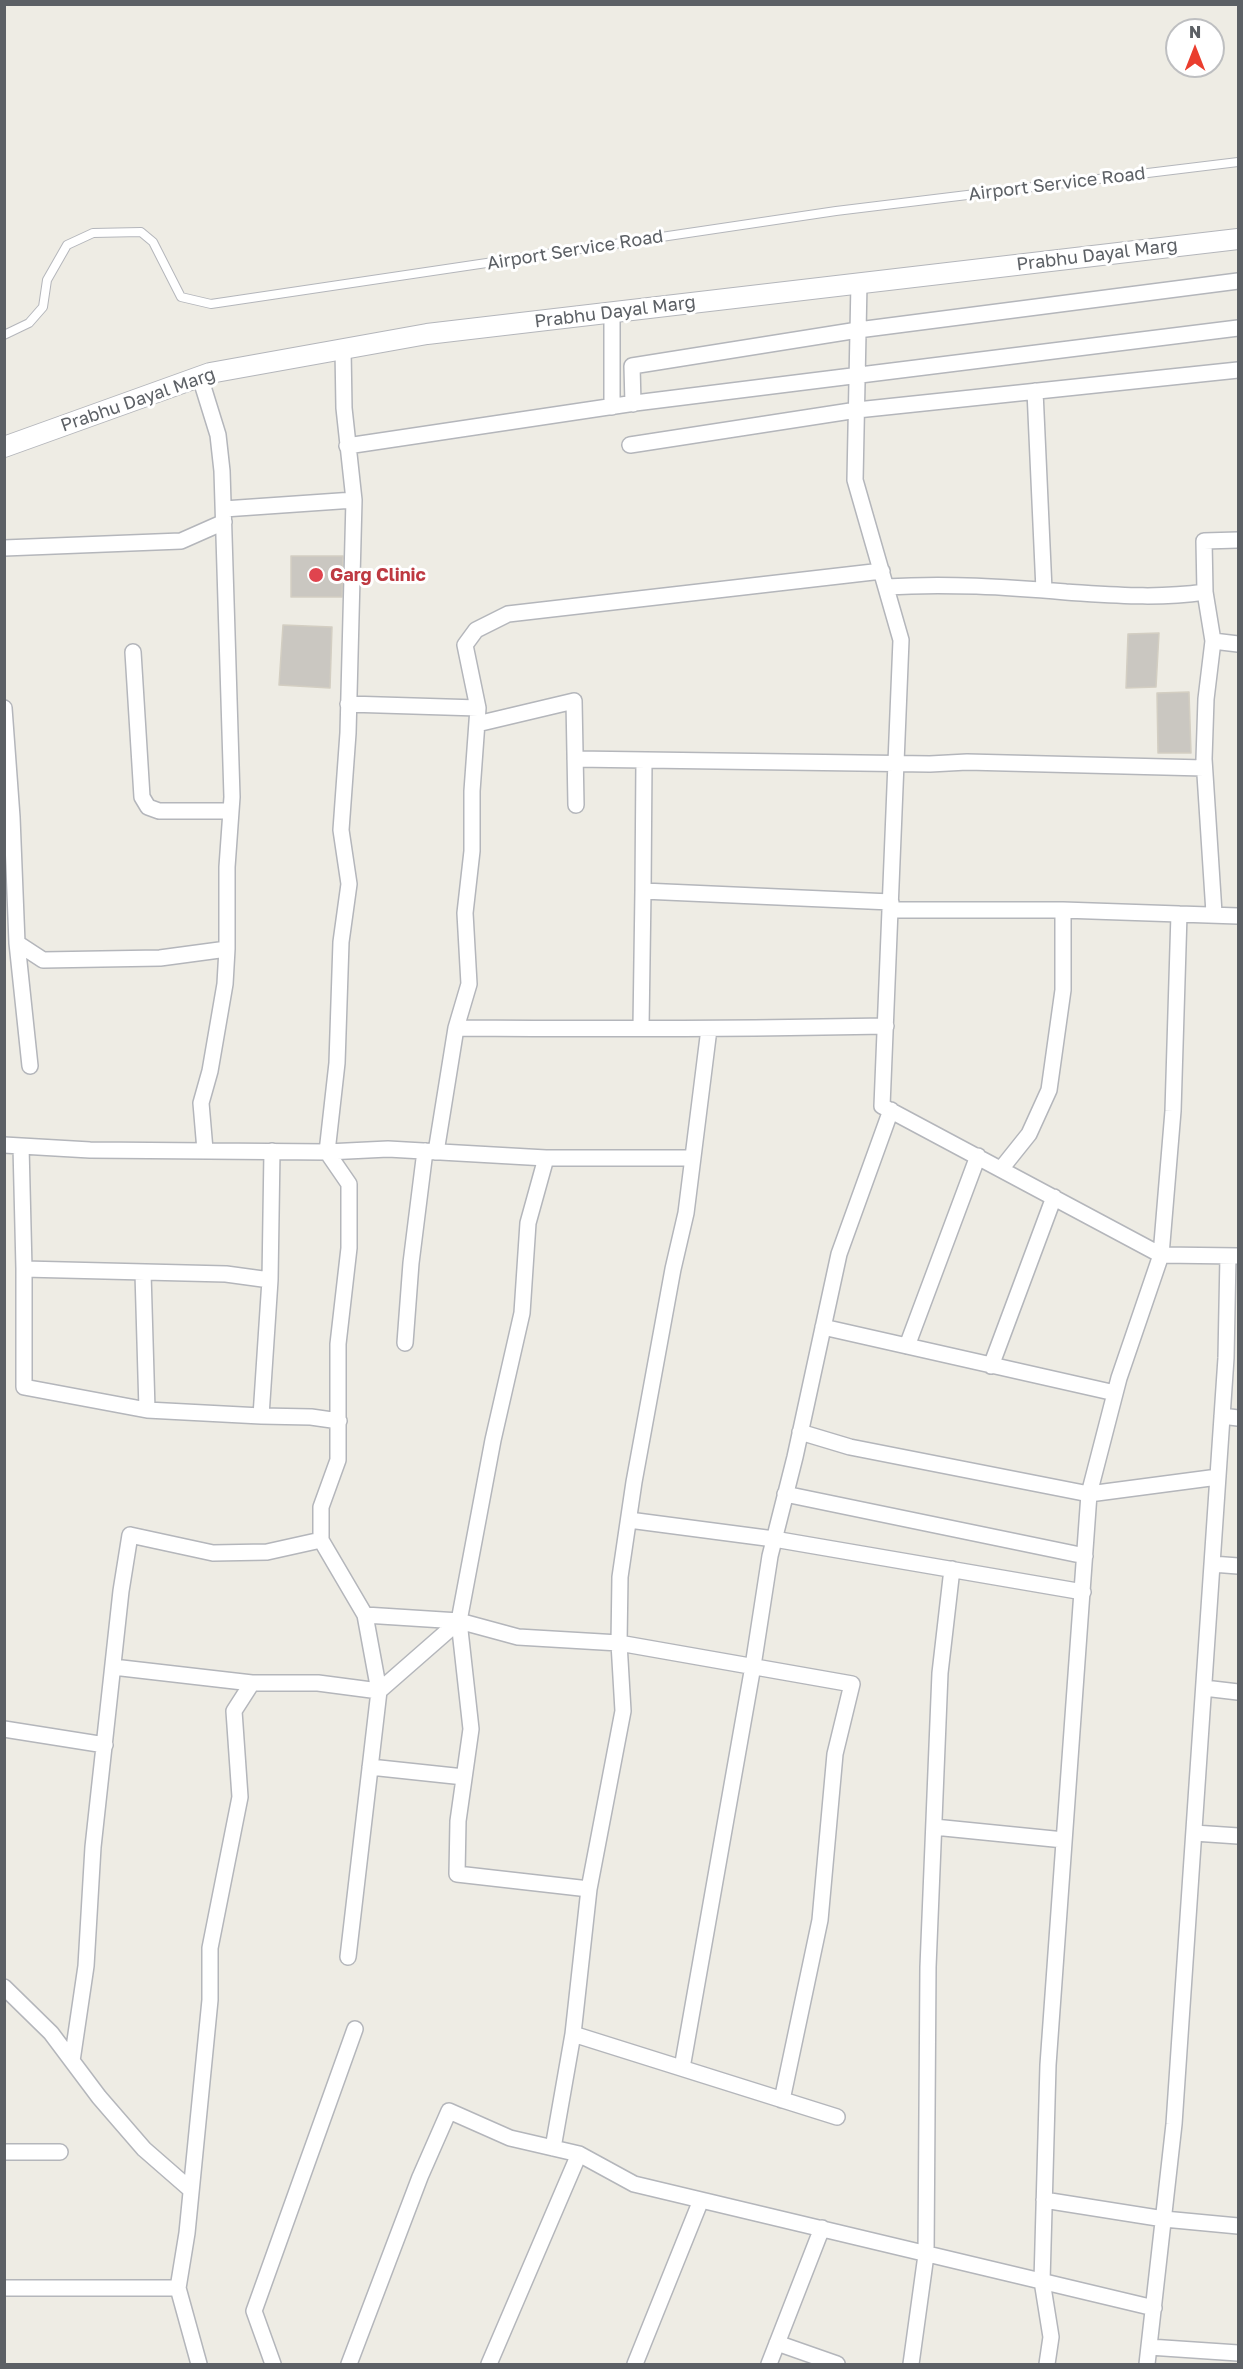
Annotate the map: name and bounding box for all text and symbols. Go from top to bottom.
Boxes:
north arrow [1165,18,1225,78]
text: N [1189,22,1201,42]
street label: Airport Service Road [967,162,1147,206]
street label: Airport Service Road [485,225,665,275]
street label: Prabhu Dayal Marg [1015,234,1179,276]
street label: Prabhu Dayal Marg [533,291,697,333]
street label: Prabhu Dayal Marg [58,363,218,437]
place label: Garg Clinic [330,564,426,586]
marker: Garg Clinic [307,566,325,584]

